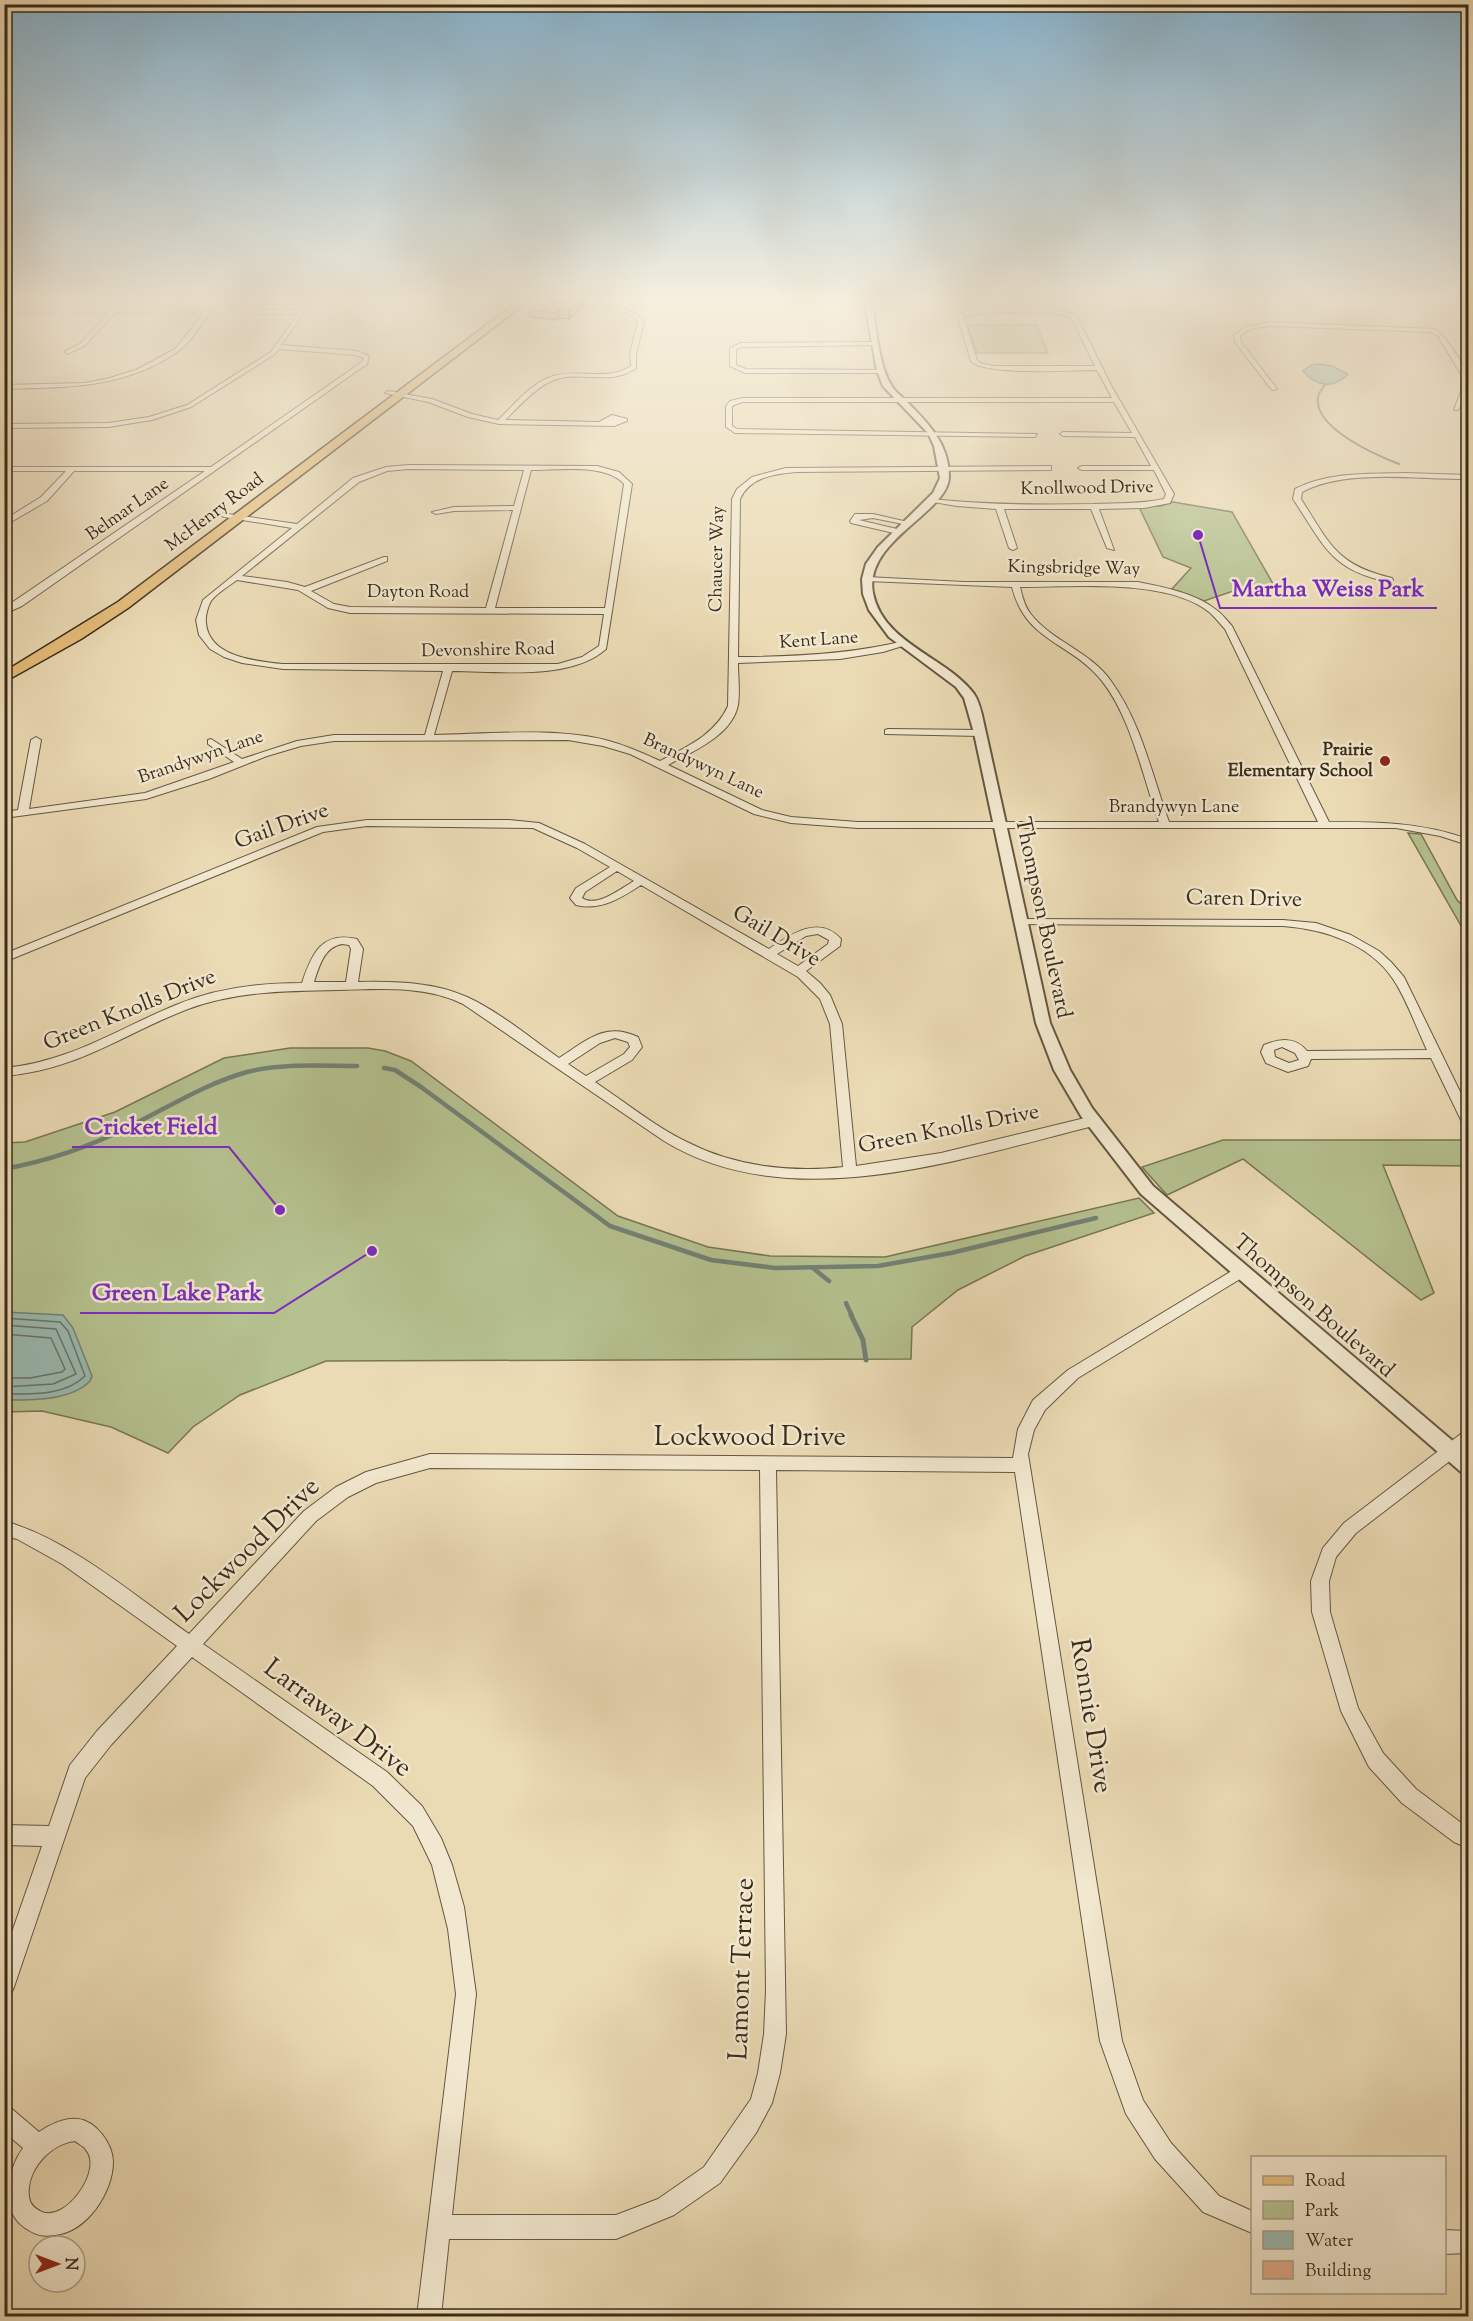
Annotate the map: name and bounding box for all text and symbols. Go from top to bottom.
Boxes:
street label: McHenry Road [160,467,270,559]
street label: Belmar Lane [81,472,175,548]
street label: Knollwood Drive [1020,475,1154,503]
street label: Chaucer Way [704,505,732,613]
street label: Kingsbridge Way [1007,555,1141,583]
callout: Martha Weiss Park [1220,566,1437,608]
text: Martha Weiss Park [1232,573,1425,607]
street label: Dayton Road [367,580,469,606]
street label: Kent Lane [779,625,859,657]
street label: Devonshire Road [421,637,555,665]
street label: Brandywyn Lane [135,724,267,792]
street label: Brandywyn Lane [638,728,768,806]
place label: Prairie Elementary School [1228,738,1374,785]
marker: Prairie Elementary School [1378,754,1392,768]
street label: Gail Drive [230,795,334,859]
street label: Brandywyn Lane [1109,795,1239,821]
street label: Thompson Boulevard [1005,814,1079,1022]
street label: Caren Drive [1186,883,1302,917]
street label: Gail Drive [726,898,826,976]
street label: Green Knolls Drive [39,962,221,1060]
street label: Green Knolls Drive [856,1097,1042,1163]
callout: Cricket Field [72,1105,229,1147]
text: Cricket Field [84,1111,218,1145]
street label: Thompson Boulevard [1225,1228,1401,1386]
callout: Green Lake Park [80,1271,274,1313]
text: Green Lake Park [92,1277,263,1311]
street label: Lockwood Drive [654,1419,846,1458]
street label: Lockwood Drive [166,1469,330,1633]
street label: Ronnie Drive [1059,1636,1121,1796]
street label: Larraway Drive [255,1650,419,1788]
street label: Lamont Terrace [720,1877,766,2061]
legend [1251,2156,1446,2294]
text: Road [1305,2169,1345,2195]
text: Park [1305,2199,1340,2225]
text: Water [1305,2229,1354,2255]
north arrow [27,2234,87,2294]
text: N [58,2258,81,2271]
text: Building [1305,2259,1371,2285]

